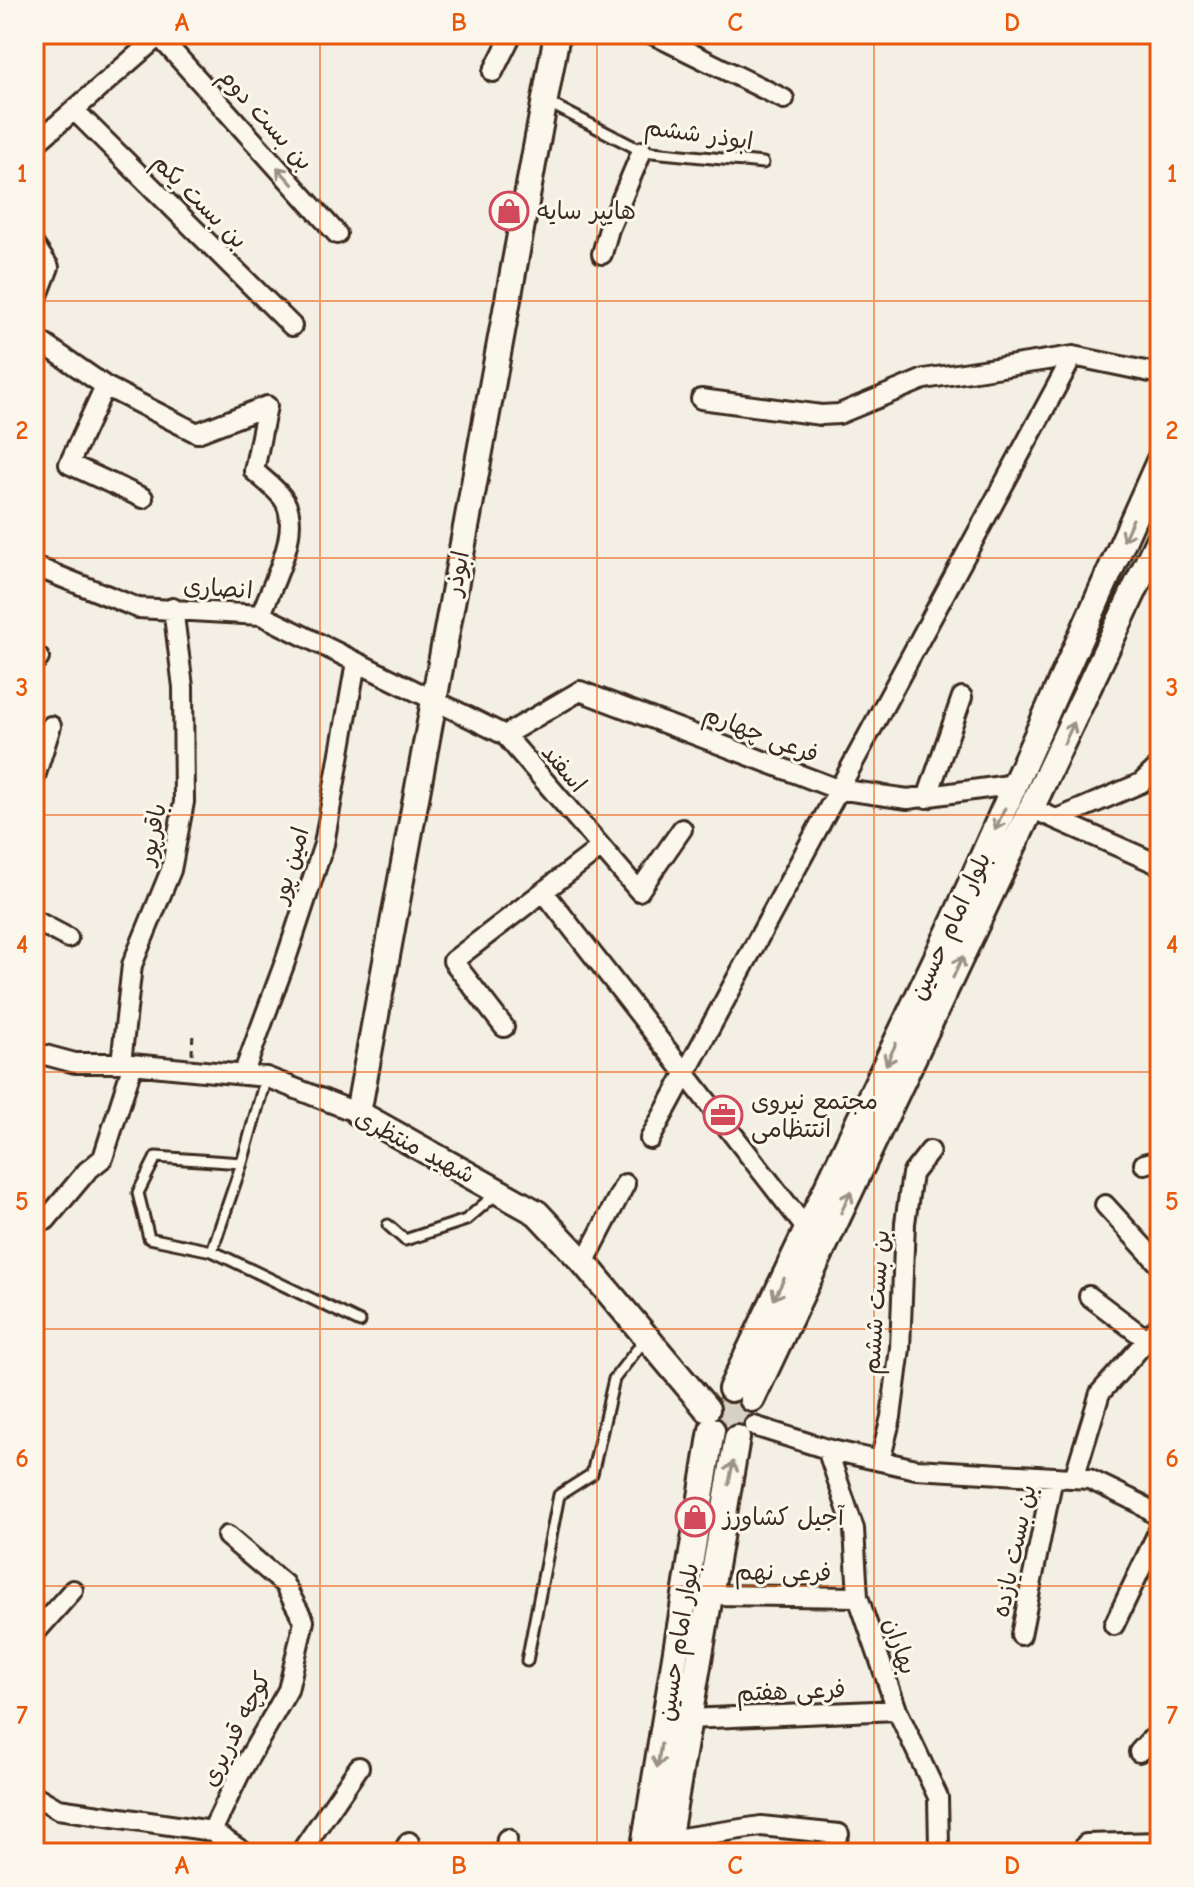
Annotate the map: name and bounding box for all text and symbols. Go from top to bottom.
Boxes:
text: A [175,8,190,38]
text: B [451,8,467,38]
text: C [727,8,743,38]
text: D [1004,8,1020,38]
street label: بن بست دوم [209,62,319,179]
street label: ابوذر ششم [642,113,755,159]
street label: بن بست یکم [144,148,253,257]
text: 1 [17,159,27,189]
text: 1 [1167,159,1177,189]
one-way arrow [276,166,294,186]
shop icon: هایپر‌ سایه [488,190,530,232]
place label: هایپر‌ سایه [537,197,636,226]
text: 2 [16,416,28,446]
text: 2 [1166,416,1178,446]
one-way arrow [1120,517,1135,542]
street label: ابوذر [439,548,476,600]
street label: انصاری [182,572,254,604]
text: 3 [16,673,28,703]
text: 3 [1166,673,1178,703]
street label: فرعی چهارم [698,699,822,772]
one-way arrow [1062,721,1077,745]
street label: اسفند [536,738,592,798]
street label: باقرپور [131,801,173,870]
one-way arrow [992,806,1007,830]
street label: امین پور [265,824,316,909]
street label: بلوار امام حسین [904,848,1000,1006]
text: 4 [16,930,28,960]
text: 4 [1166,930,1178,960]
one-way arrow [951,956,966,980]
one-way arrow [883,1042,898,1066]
place label: مجتمع نیروی انتتظامی [751,1087,878,1144]
office icon: مجتمع نیروی انتتظامی [702,1094,744,1136]
street label: شهید منتظری [350,1103,480,1189]
text: 5 [15,1187,29,1217]
text: 5 [1165,1187,1179,1217]
one-way arrow [839,1191,854,1215]
street label: بن بست ششم [857,1229,899,1376]
one-way arrow [771,1277,786,1301]
text: 6 [15,1444,29,1474]
text: 6 [1165,1444,1179,1474]
one-way arrow [724,1460,739,1486]
street label: بن بست یازده [986,1482,1042,1620]
shop icon: آجیل کشاورز [674,1496,716,1538]
place label: آجیل کشاورز [721,1503,845,1531]
street label: فرعی نهم [734,1557,832,1591]
street label: بلوار امام حسین [652,1561,708,1724]
street label: بهاران [877,1614,923,1678]
street label: کوچه قدریری [195,1667,278,1791]
street label: فرعی هفتم [736,1675,846,1711]
text: 7 [16,1701,28,1731]
text: 7 [1166,1701,1178,1731]
one-way arrow [651,1742,666,1768]
text: A [175,1851,190,1881]
text: B [451,1851,467,1881]
text: C [727,1851,743,1881]
text: D [1004,1851,1020,1881]

